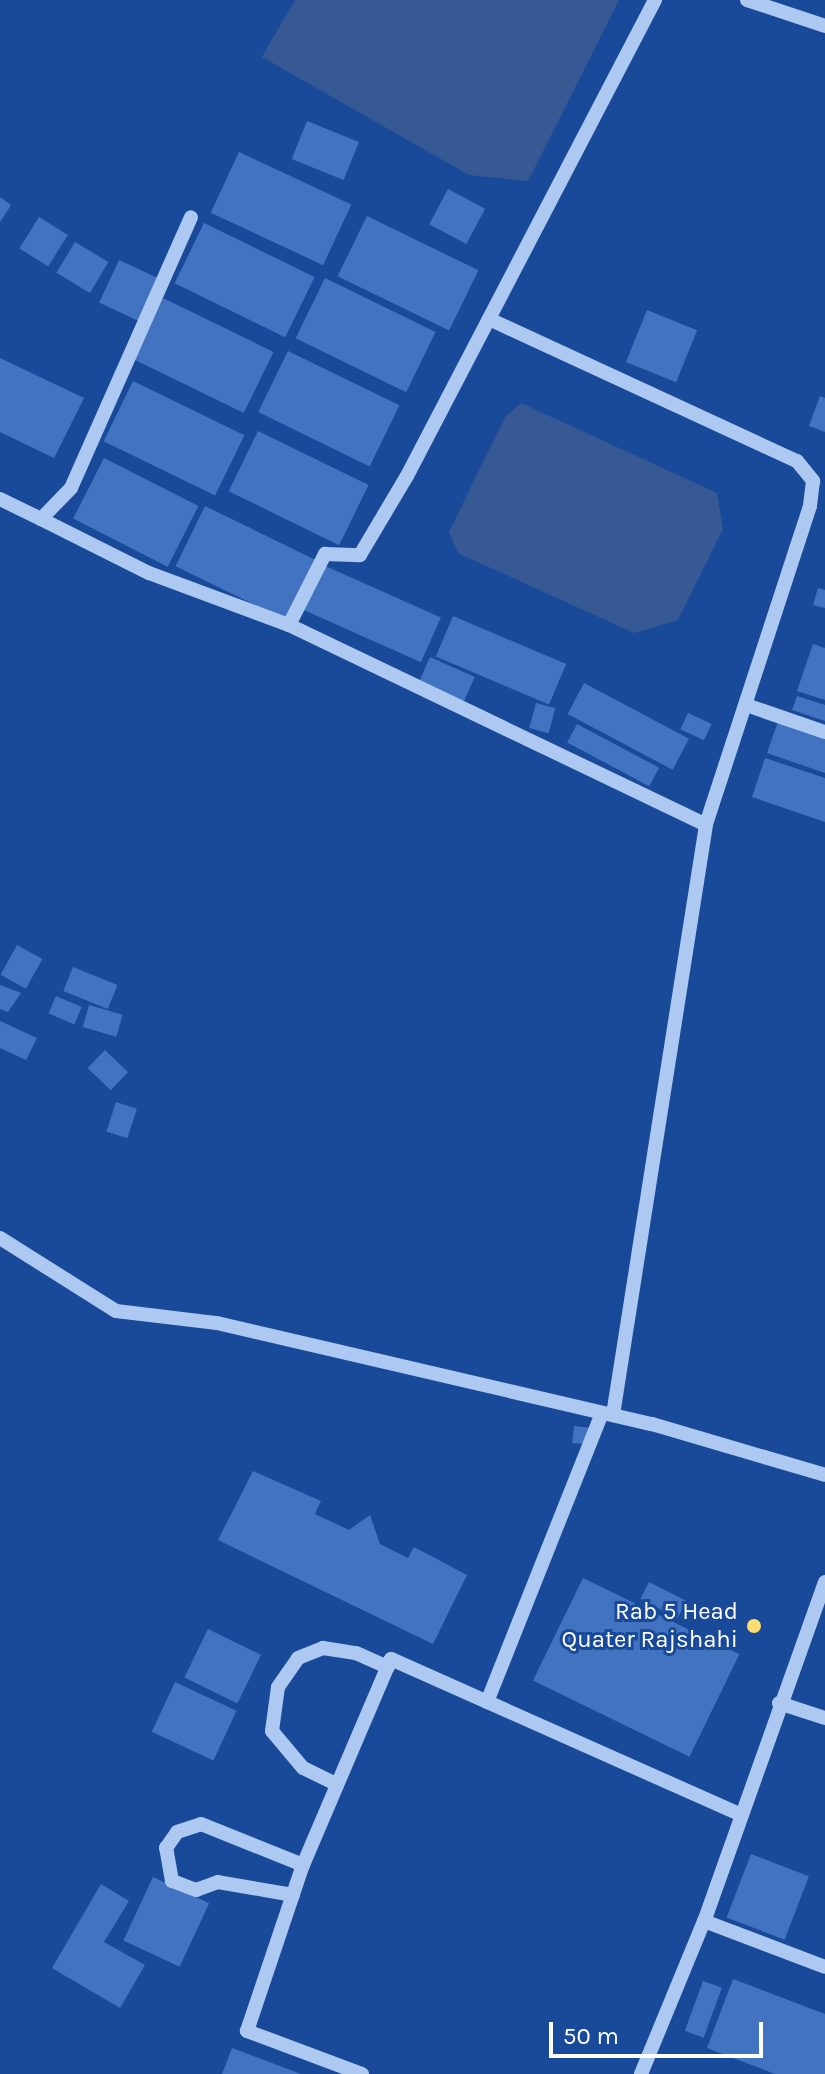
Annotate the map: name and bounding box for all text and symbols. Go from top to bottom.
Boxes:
place label: Rab 5 Head Quater Rajshahi [562,1598,738,1654]
marker: Rab 5 Head Quater Rajshahi [745,1617,763,1635]
scale bar [553,2006,767,2056]
text: 50 m [563,2022,619,2050]

